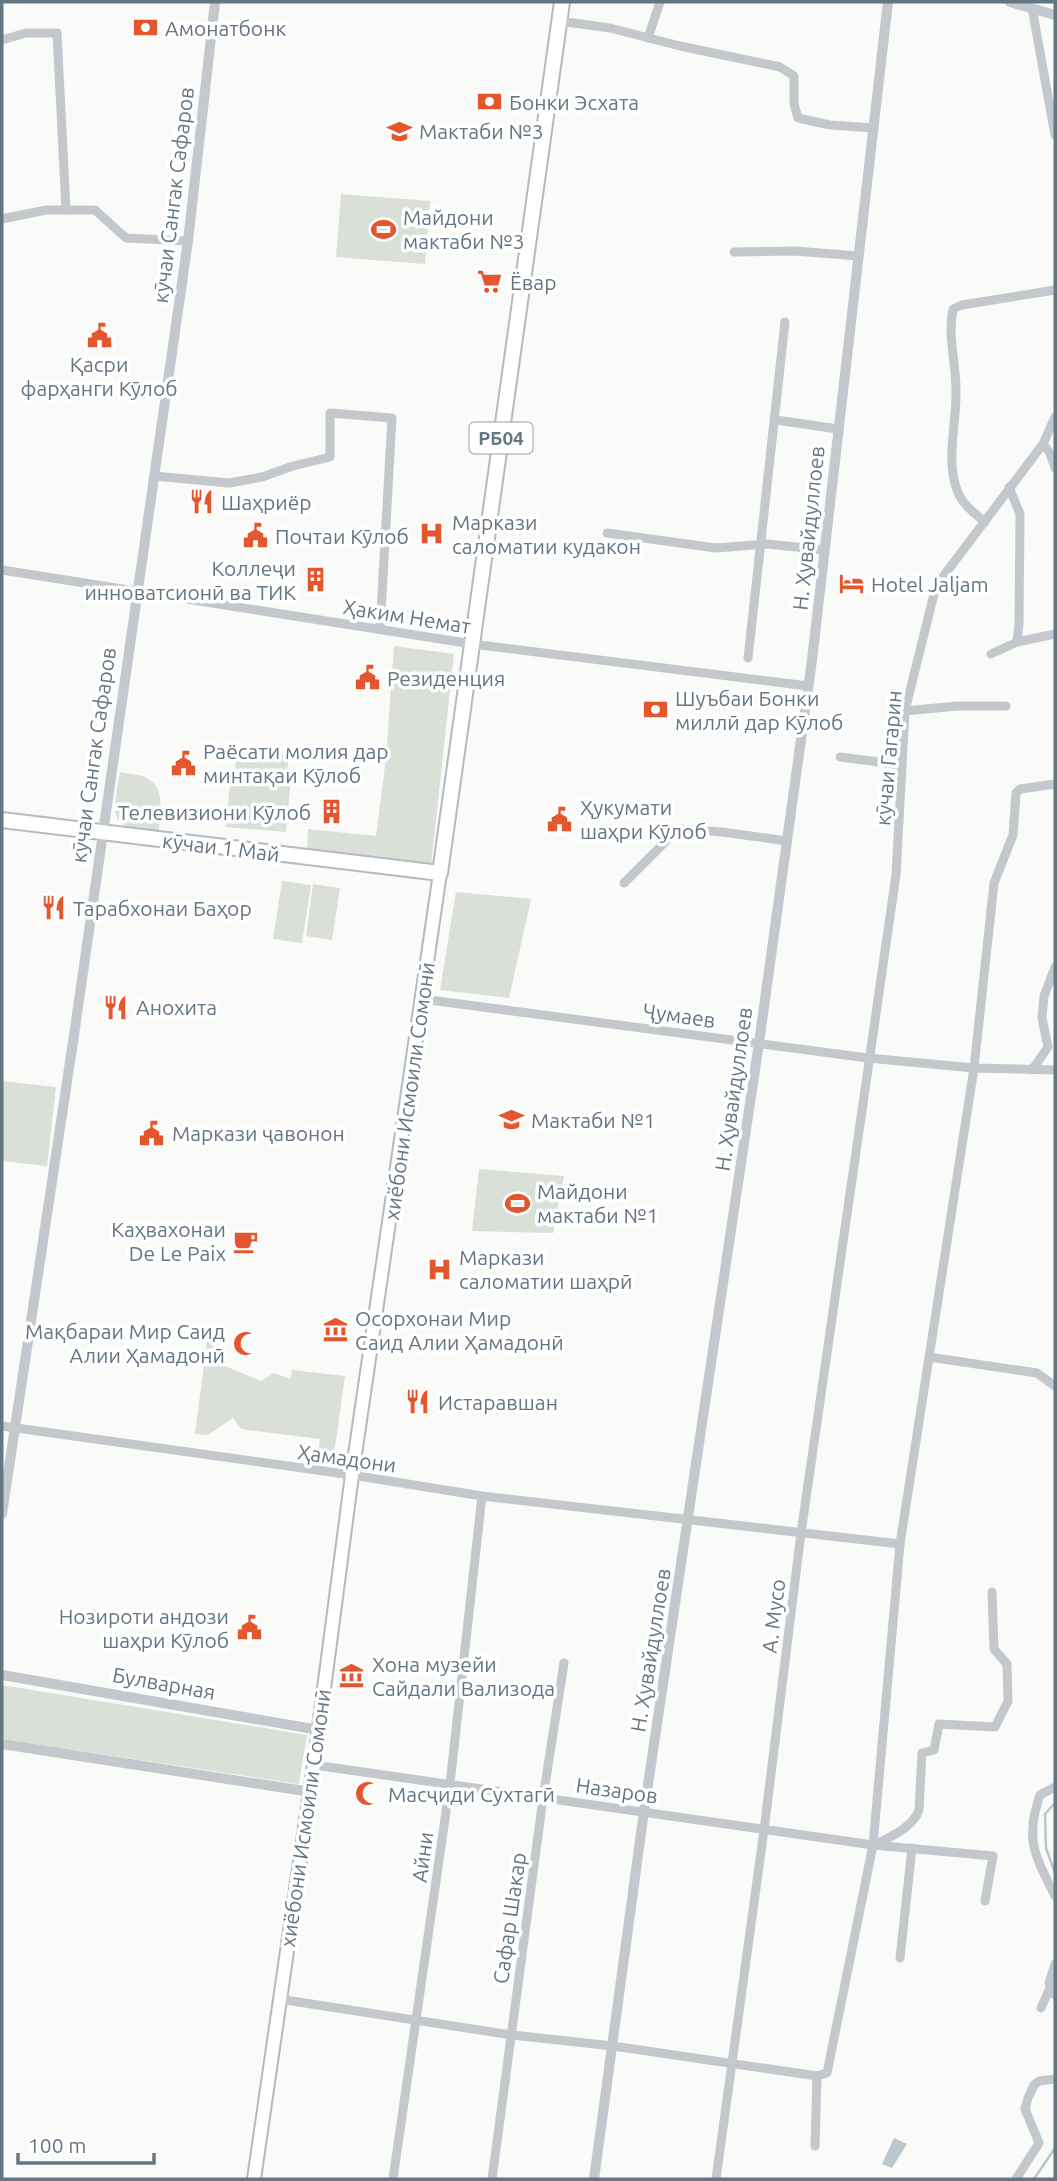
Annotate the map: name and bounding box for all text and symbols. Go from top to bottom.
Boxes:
bank icon: Амонатбонк [131,14,159,42]
place label: Амонатбонк [165,16,286,40]
street label: кӯчаи Сангак Сафаров [148,86,198,304]
bank icon: Бонки Эсхата [475,88,503,116]
place label: Бонки Эсхата [509,90,639,114]
school or university icon: Мактаби №3 [385,117,413,145]
place label: Мактаби №3 [419,119,544,143]
place label: Майдони мактаби №3 [403,205,525,253]
sports icon: Майдони мактаби №3 [369,215,397,243]
supermarket icon: Ёвар [476,268,504,296]
place label: Ёвар [510,270,556,294]
public building icon: Қасри фарҳанги Кӯлоб [85,321,113,349]
place label: Қасри фарҳанги Кӯлоб [21,352,177,400]
road number: РБ04 [470,422,532,453]
street label: Н. Ҳувайдуллоев [787,445,829,611]
restaurant icon: Шаҳриёр [187,488,215,516]
place label: Шаҳриёр [221,490,312,514]
place label: Маркази саломатии кудакон [452,510,641,558]
hospital icon: Маркази саломатии кудакон [418,520,446,548]
public building icon: Почтаи Кӯлоб [241,522,269,550]
place label: Почтаи Кӯлоб [275,524,409,548]
place label: Коллеҷи инноватсионӣ ва ТИК [84,556,296,604]
building icon: Коллеҷи инноватсионӣ ва ТИК [302,566,330,594]
hotel icon: Hotel Jaljam [837,570,865,598]
place label: Hotel Jaljam [871,572,989,596]
street label: Ҳаким Немат [341,594,473,638]
street label: кӯчаи Сангак Сафаров [66,646,120,864]
public building icon: Резиденция [353,664,381,692]
place label: Резиденция [387,666,505,690]
place label: Шуъбаи Бонки миллӣ дар Кӯлоб [675,686,843,734]
street label: кӯчаи Гагарин [870,689,906,827]
bank icon: Шуъбаи Бонки миллӣ дар Кӯлоб [641,696,669,724]
place label: Раёсати молия дар минтақаи Кӯлоб [203,739,389,787]
public building icon: Раёсати молия дар минтақаи Кӯлоб [169,749,197,777]
place label: Ҳукумати шаҳри Кӯлоб [580,795,707,843]
building icon: Телевизиони Кӯлоб [317,798,345,826]
place label: Телевизиони Кӯлоб [118,800,311,824]
public building icon: Ҳукумати шаҳри Кӯлоб [546,805,574,833]
street label: кӯчаи 1 Май [161,828,281,866]
restaurant icon: Тарабхонаи Баҳор [39,894,67,922]
place label: Тарабхонаи Баҳор [73,896,252,920]
street label: хиёбони Исмоили Сомонӣ [379,960,439,1222]
restaurant icon: Анохита [102,993,130,1021]
place label: Анохита [136,995,217,1019]
street label: Ҷумаев [641,998,717,1032]
street label: Н. Ҳувайдуллоев [710,1005,756,1173]
school or university icon: Мактаби №1 [497,1106,525,1134]
place label: Мактаби №1 [531,1108,656,1132]
public building icon: Маркази ҷавонон [138,1119,166,1147]
place label: Маркази ҷавонон [172,1121,345,1145]
place label: Майдони мактаби №1 [537,1179,659,1227]
sports icon: Майдони мактаби №1 [503,1189,531,1217]
place label: Каҳвахонаи De Le Paix [111,1217,226,1265]
cafe icon: Каҳвахонаи De Le Paix [232,1227,260,1255]
place label: Маркази саломатии шаҳрӣ [459,1245,632,1293]
hospital icon: Маркази саломатии шаҳрӣ [425,1255,453,1283]
place label: Осорхонаи Мир Саид Алии Ҳамадонӣ [355,1306,564,1354]
museum icon: Осорхонаи Мир Саид Алии Ҳамадонӣ [321,1316,349,1344]
place label: Мақбараи Мир Саид Алии Ҳамадонӣ [25,1319,225,1367]
mosque icon: Мақбараи Мир Саид Алии Ҳамадонӣ [231,1329,259,1357]
restaurant icon: Истаравшан [404,1388,432,1416]
place label: Истаравшан [438,1390,558,1414]
street label: Ҳамадони [296,1439,398,1477]
street label: Н. Ҳувайдуллоев [625,1566,675,1734]
street label: А. Мусо [757,1578,789,1654]
place label: Нозироти андози шаҳри Кӯлоб [59,1604,229,1652]
public building icon: Нозироти андози шаҳри Кӯлоб [235,1614,263,1642]
place label: Хона музейи Сайдали Вализода [372,1652,555,1700]
street label: Булварная [111,1662,217,1704]
museum icon: Хона музейи Сайдали Вализода [338,1662,366,1690]
street label: хиёбони Исмоили Сомонӣ [275,1687,335,1949]
street label: Назаров [575,1772,659,1808]
mosque icon: Масҷиди Сухтагӣ [354,1780,382,1808]
place label: Масҷиди Сухтагӣ [388,1782,555,1806]
street label: Айни [407,1830,437,1884]
street label: Сафар Шакар [488,1851,530,1985]
scale bar [18,2122,154,2166]
text: 100 m [28,2133,86,2157]

